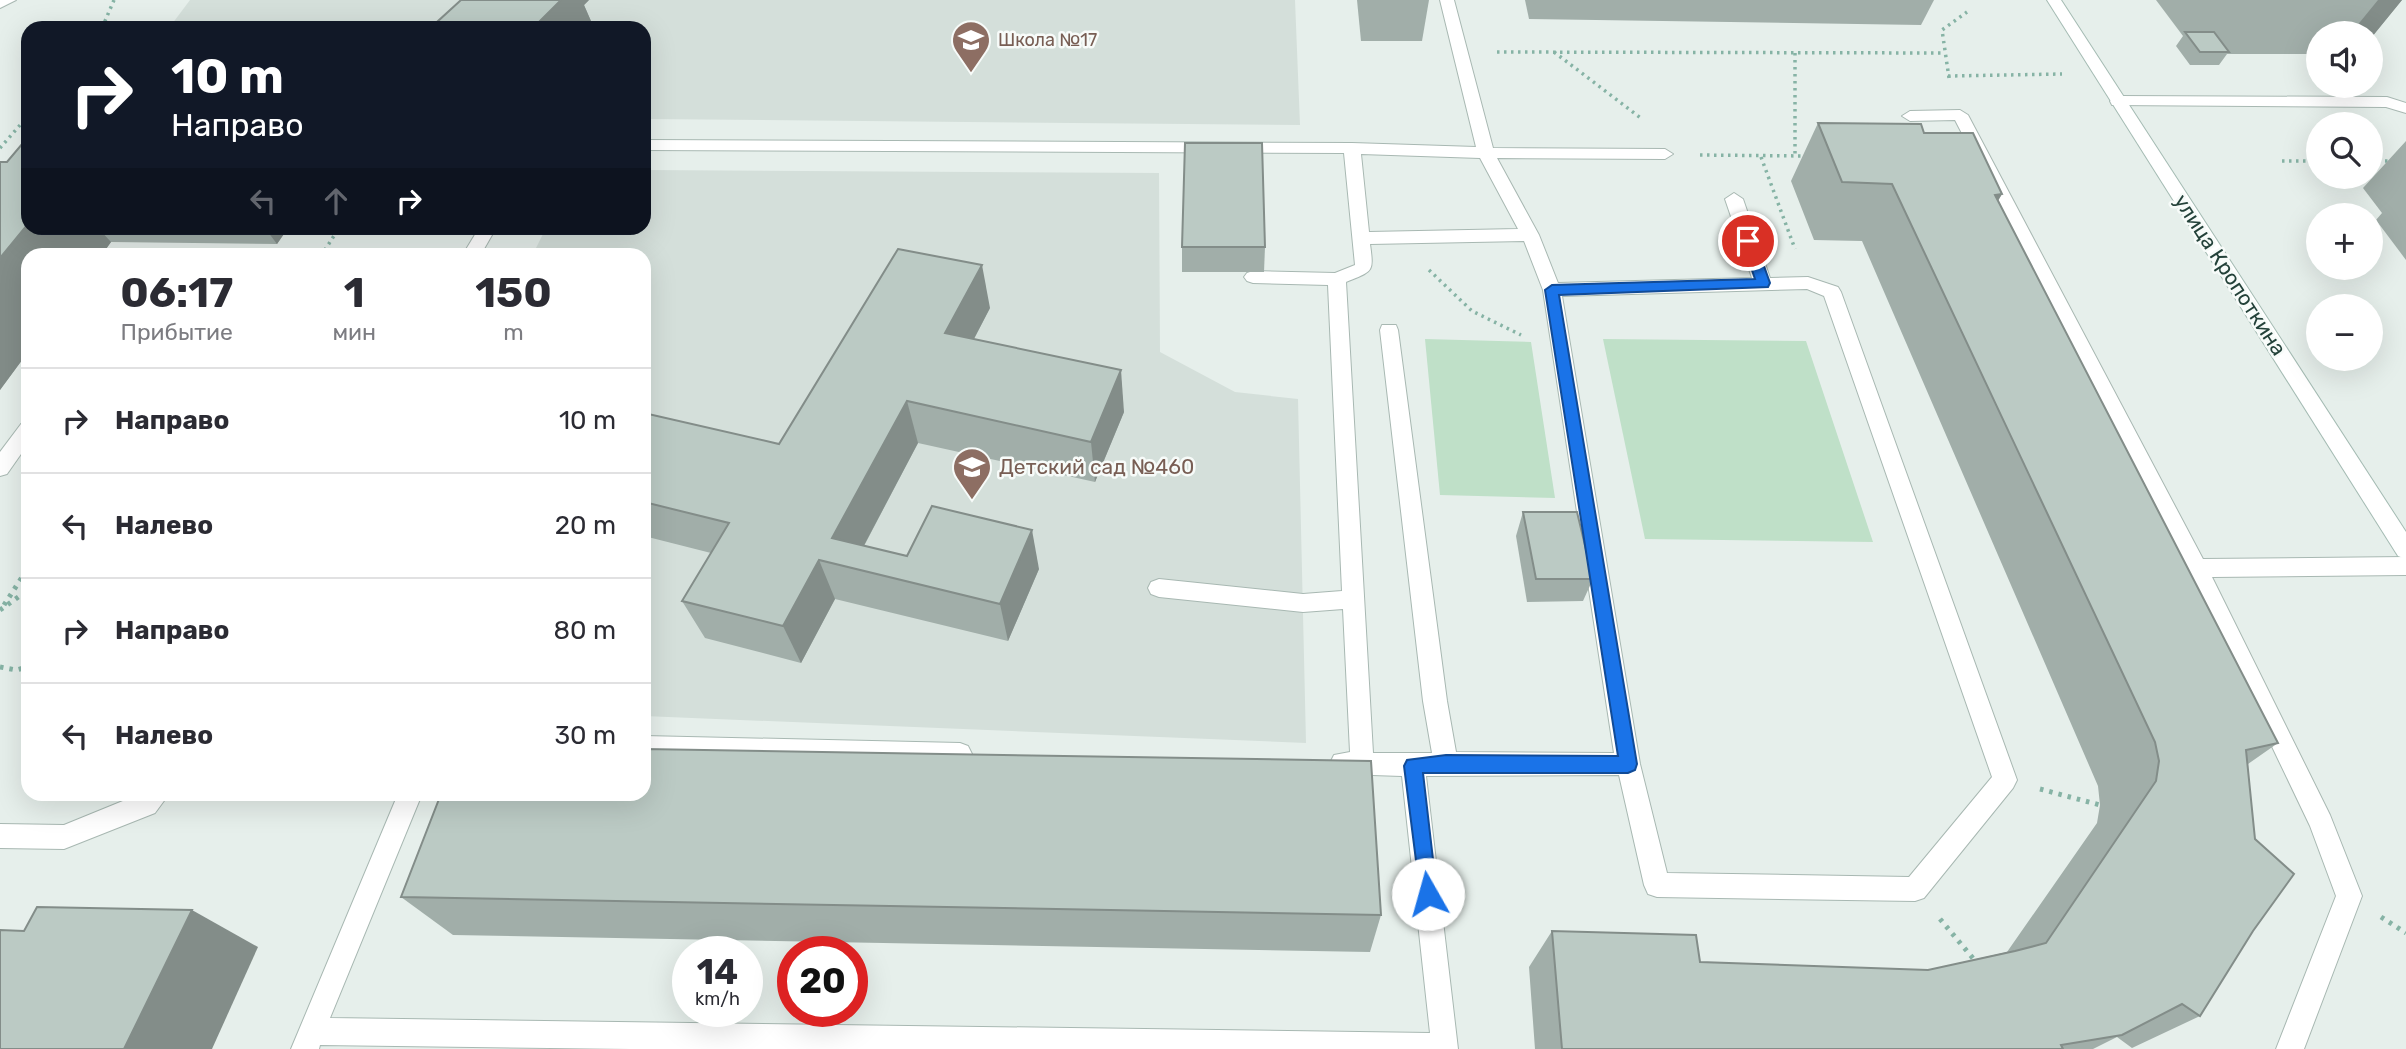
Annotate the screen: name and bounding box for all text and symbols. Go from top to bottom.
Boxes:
school or university icon: Школа №17 [950,19,992,74]
map controls [2306,21,2383,371]
button: sound [2306,21,2383,98]
place label: Школа №17 [998,29,1097,51]
text: 10 m [171,47,284,105]
icon: right [56,49,147,140]
text: Направо [171,106,304,144]
button: search [2306,112,2383,189]
icon: left [244,182,282,220]
icon: ahead [317,182,355,220]
icon: right [390,182,428,220]
street label: улица Кропоткина [2169,189,2292,360]
button: + [2306,203,2383,280]
pin [1718,211,1778,271]
icon: arrive [1729,222,1767,260]
text: 06:17 [120,268,233,318]
text: 1 [344,268,365,318]
text: 150 [475,268,552,318]
button: − [2306,294,2383,371]
text: Прибытие [120,318,233,346]
text: мин [332,318,376,346]
text: m [503,318,524,346]
icon: right [56,402,94,440]
text: Направо [115,405,229,436]
text: 10 m [559,405,616,436]
school or university icon: Детский сад №460 [951,446,993,501]
place label: Детский сад №460 [999,454,1194,479]
icon: left [56,507,94,545]
text: Налево [115,510,213,541]
text: 20 m [555,510,616,541]
icon: right [56,612,94,650]
text: Направо [115,615,229,646]
text: 80 m [553,615,616,646]
icon: left [56,717,94,755]
text: Налево [115,720,213,751]
text: 30 m [554,720,616,751]
position arrow [1391,857,1465,931]
speed limit sign: 20 [777,936,868,1027]
text: 14 [697,951,738,993]
text: km/h [695,988,740,1010]

